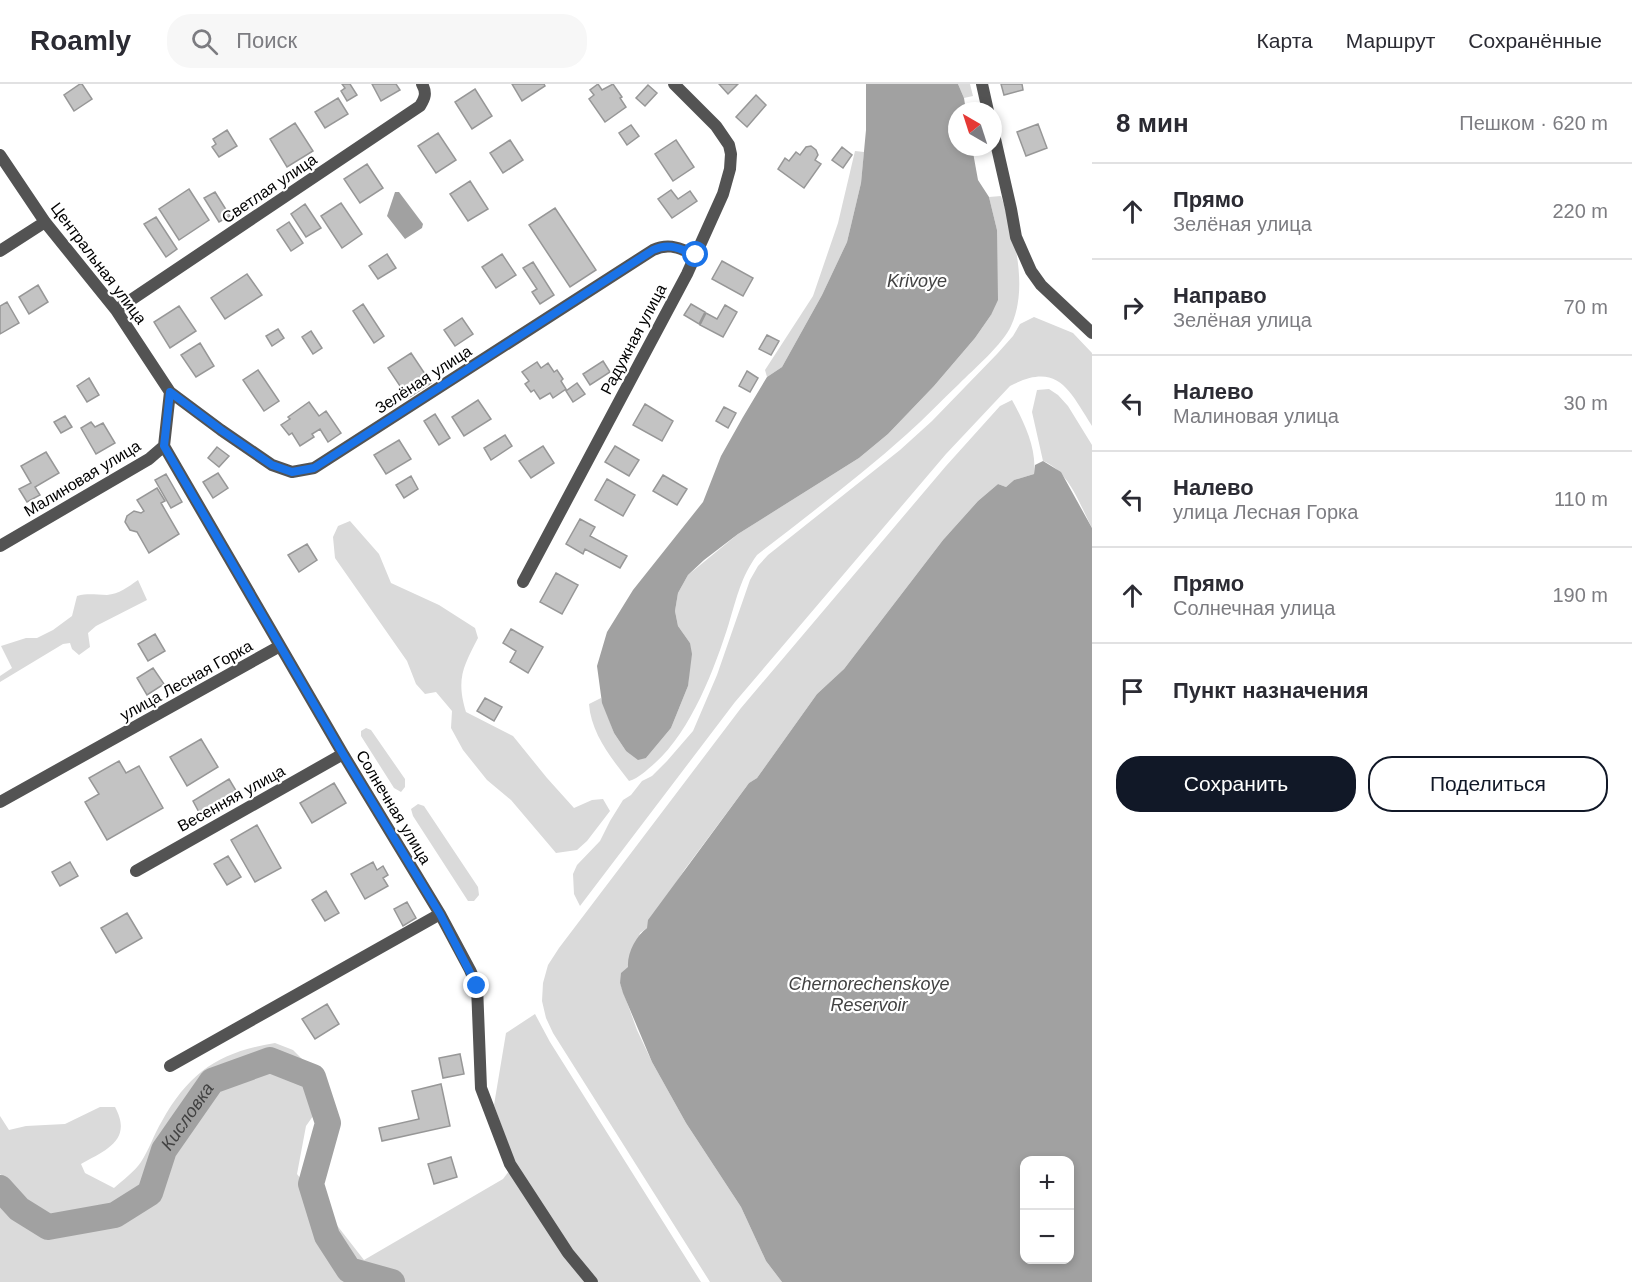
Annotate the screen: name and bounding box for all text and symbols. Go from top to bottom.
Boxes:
search box [167,14,587,68]
text: Roamly [30,25,131,56]
icon: search [188,25,221,58]
text: Поиск [236,28,297,53]
text: Карта [1257,29,1313,52]
text: Маршрут [1346,29,1435,52]
text: Сохранённые [1468,29,1602,52]
north arrow [948,102,1002,156]
text: 8 мин [1116,108,1189,138]
text: Пешком · 620 m [1459,112,1608,134]
street label: Светлая улица [219,150,320,226]
text: Прямо [1173,187,1244,212]
icon: ahead [1116,195,1149,228]
street label: Центральная улица [48,199,150,327]
text: 220 m [1552,200,1608,222]
text: Зелёная улица [1173,213,1312,235]
route start [682,241,708,267]
water label: Krivoye [887,271,947,291]
street label: Радужная улица [597,281,670,397]
text: Направо [1173,283,1267,308]
icon: right [1116,291,1149,324]
text: 70 m [1564,296,1608,318]
text: Зелёная улица [1173,309,1312,331]
street label: Зелёная улица [372,342,475,417]
text: Налево [1173,379,1254,404]
icon: left [1116,387,1149,420]
text: 30 m [1564,392,1608,414]
text: Малиновая улица [1173,405,1339,427]
street label: Малиновая улица [21,437,144,520]
text: Налево [1173,475,1254,500]
icon: left [1116,483,1149,516]
text: 110 m [1554,488,1608,510]
text: улица Лесная Горка [1173,501,1358,523]
text: Прямо [1173,571,1244,596]
icon: ahead [1116,579,1149,612]
text: 190 m [1552,584,1608,606]
text: Солнечная улица [1173,597,1335,619]
street label: улица Лесная Горка [117,637,255,724]
icon: arrive [1116,675,1149,708]
text: Пункт назначения [1173,678,1369,703]
street label: Солнечная улица [353,747,434,867]
button: Сохранить [1116,756,1356,812]
button: Поделиться [1368,756,1608,812]
street label: Весенняя улица [175,762,288,835]
route end [463,972,489,998]
water label: Chernorechenskoye Reservoir [788,974,950,1015]
water label: Кисловка [157,1079,218,1154]
map controls [1020,1156,1074,1264]
button: + [1020,1156,1074,1210]
button: − [1020,1210,1074,1264]

